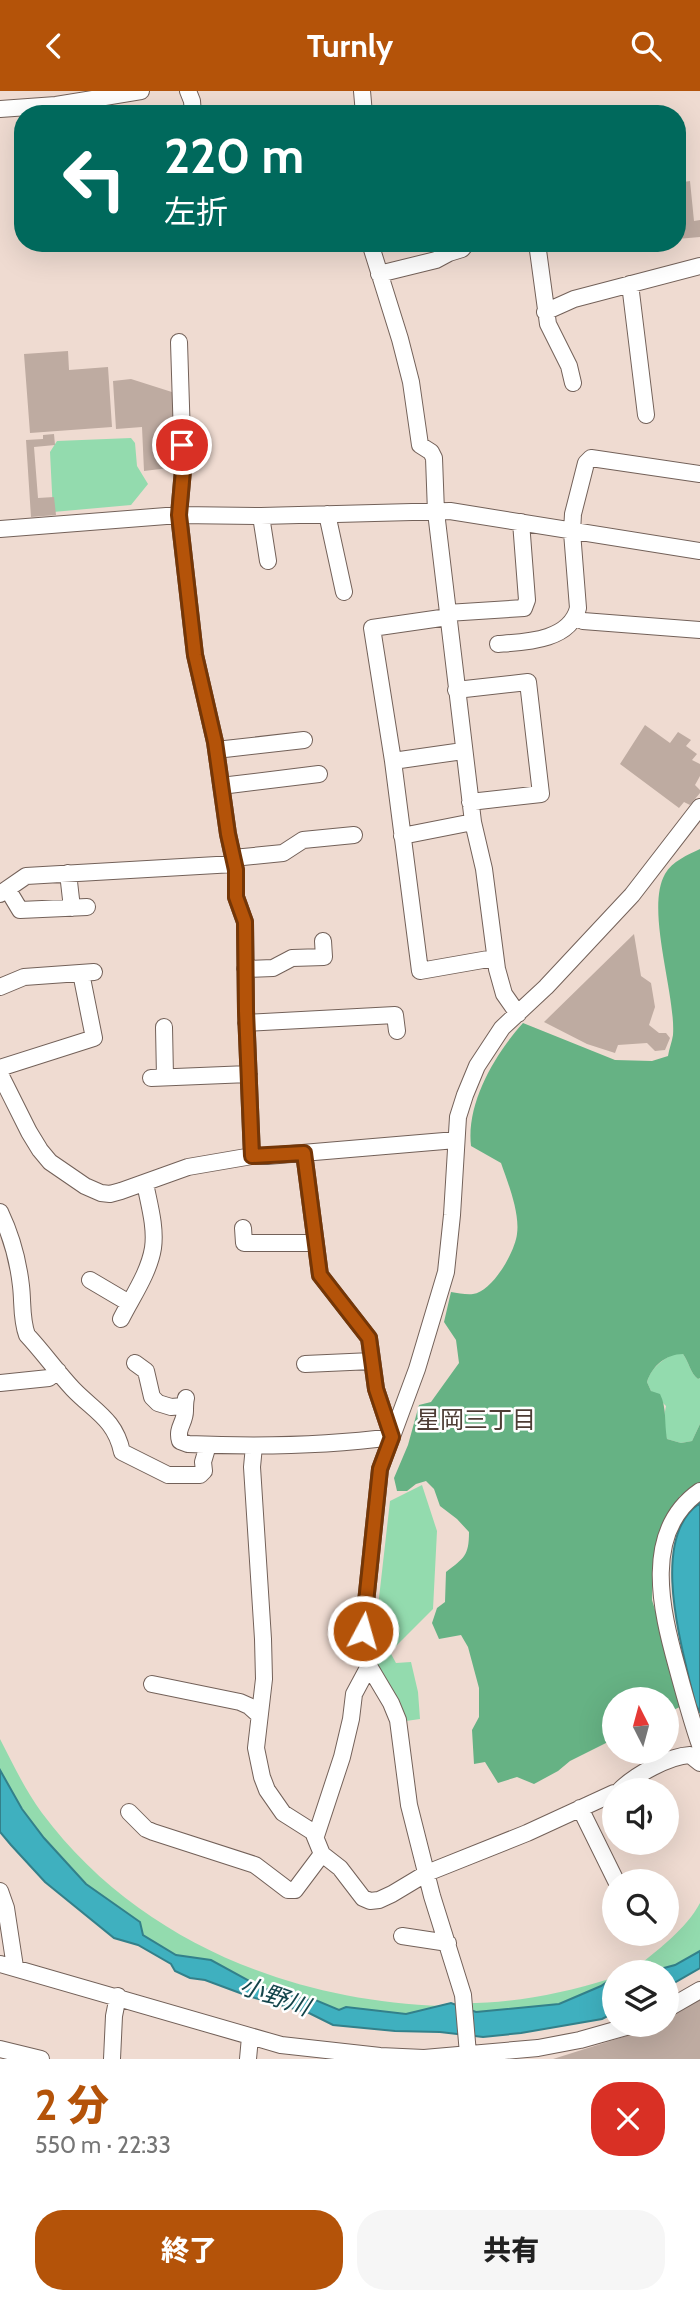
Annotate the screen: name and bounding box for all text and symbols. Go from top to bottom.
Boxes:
text: Turnly [307,26,393,65]
icon: back [35,27,73,65]
icon: search [627,27,665,65]
text: 220 m [164,126,304,185]
icon: left [49,133,140,224]
text: 左折 [164,192,228,231]
pin [152,415,212,475]
icon: arrive [163,426,201,464]
district label: 星岡三丁目 [416,1405,536,1434]
position arrow [326,1594,400,1668]
north arrow [602,1687,679,1764]
map controls [602,1687,679,2037]
button: sound [602,1778,679,1855]
button: search [602,1869,679,1946]
button: layers [602,1960,679,2037]
water label: 小野川 [236,1971,317,2022]
text: 2 分 [35,2079,109,2131]
button: close [591,2082,665,2156]
text: 550 m · 22:33 [35,2131,171,2159]
button: 終了 [35,2210,343,2290]
button: 共有 [357,2210,665,2290]

